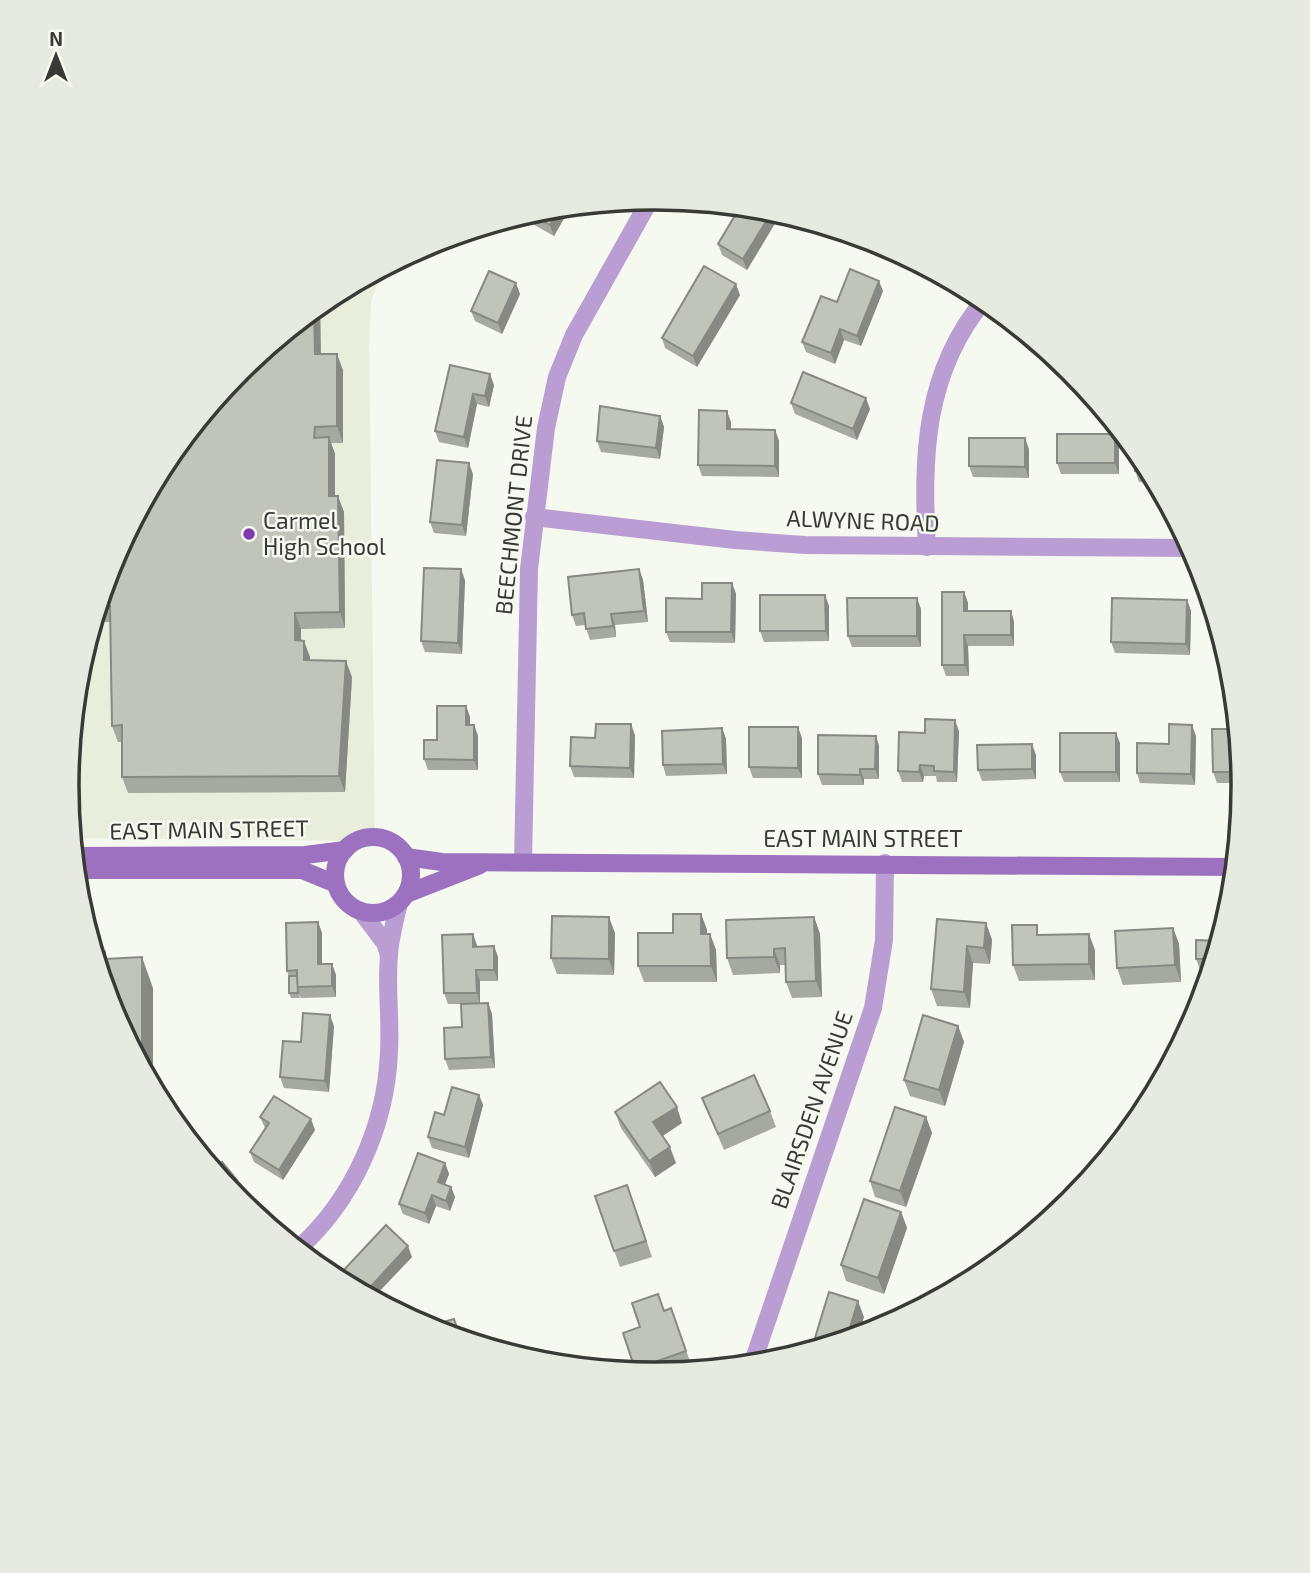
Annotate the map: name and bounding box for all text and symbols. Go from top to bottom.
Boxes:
north arrow [21,21,91,91]
text: N [49,27,63,50]
street label: BEECHMONT DRIVE [489,414,537,616]
street label: ALWYNE ROAD [786,503,940,537]
place label: Carmel High School [263,506,386,560]
marker: Carmel High School [241,526,257,542]
street label: EAST MAIN STREET [109,813,309,845]
street label: EAST MAIN STREET [763,824,963,852]
street label: BLAIRSDEN AVENUE [764,1007,858,1212]

